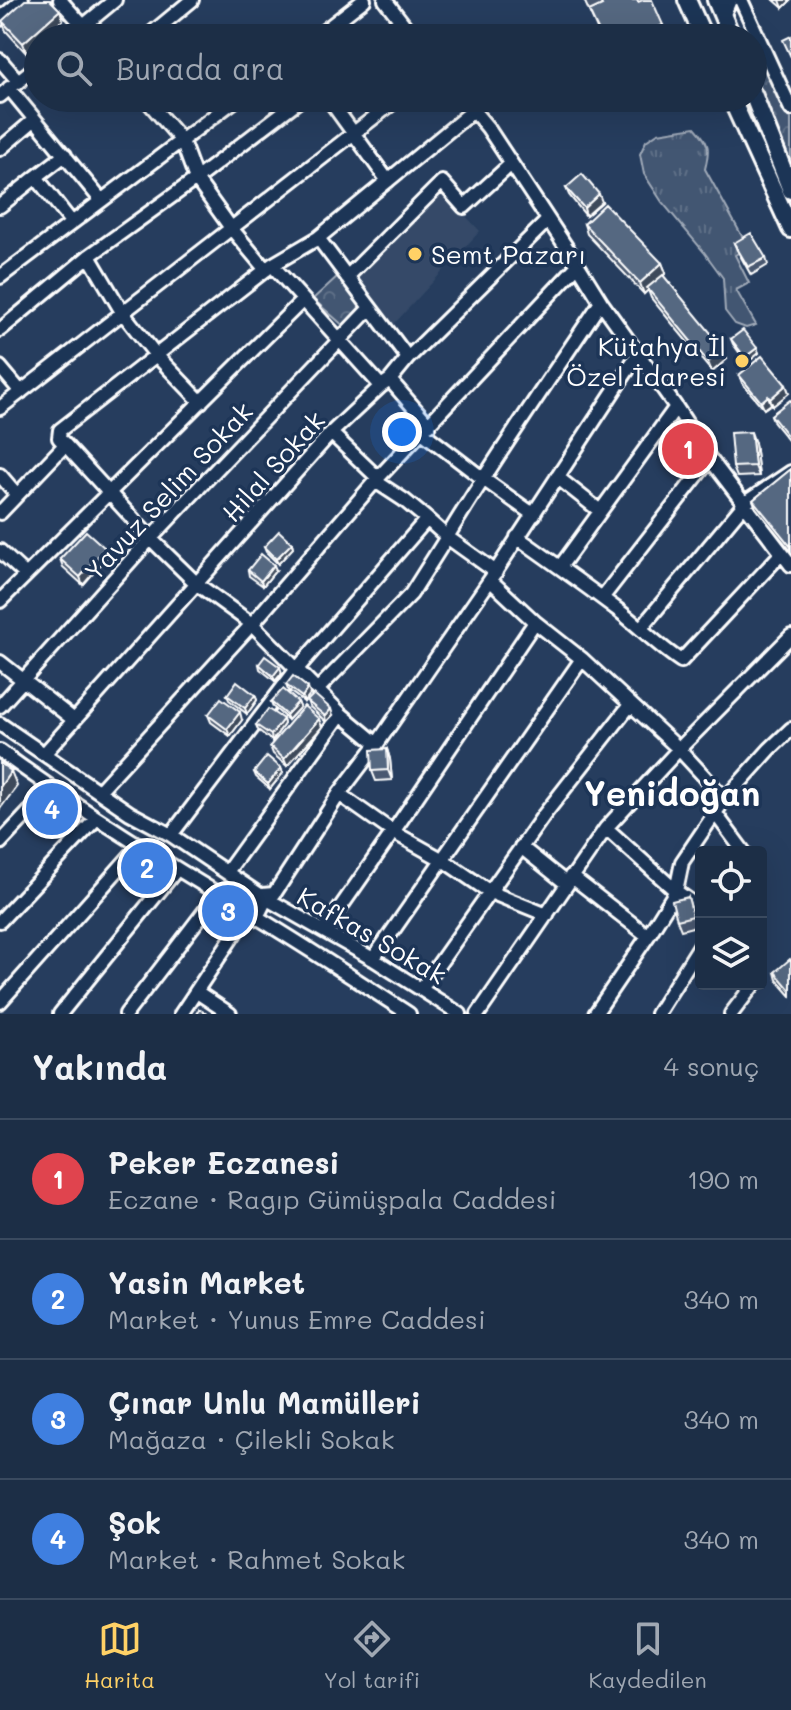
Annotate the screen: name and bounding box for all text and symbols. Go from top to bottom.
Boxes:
search box [24,24,767,112]
icon: search [52,46,96,90]
text: Burada ara [116,48,285,88]
place label: Semt Pazarı [431,237,586,271]
marker: Semt Pazarı [406,245,424,263]
place label: Kütahya İl Özel İdaresi [566,329,726,393]
marker: Kütahya İl Özel İdaresi [733,352,751,370]
street label: Yavuz Selim Sokak [76,395,260,587]
street label: Hilal Sokak [214,403,332,529]
your location [382,412,422,452]
pin: 1 [662,419,714,479]
district label: Yenidoğan [584,770,760,815]
pin: 4 [26,779,78,839]
pin: 2 [121,838,173,898]
map controls [695,846,767,990]
button: locate [695,846,767,918]
street label: Kafkas Sokak [291,879,453,991]
pin: 3 [202,881,254,941]
button: layers [695,918,767,990]
text: Yakında [32,1044,167,1089]
text: 4 sonuç [663,1049,759,1083]
text: Peker Eczanesi [108,1142,340,1182]
text: 1 [52,1162,64,1196]
text: 190 m [687,1162,759,1196]
text: Eczane · Ragıp Gümüşpala Caddesi [108,1182,557,1216]
text: Yasin Market [108,1262,305,1302]
text: 2 [51,1282,65,1316]
text: 340 m [683,1282,759,1316]
text: Market · Yunus Emre Caddesi [108,1302,486,1336]
text: Çınar Unlu Mamülleri [108,1382,421,1422]
text: 3 [50,1402,66,1436]
text: 340 m [683,1402,759,1436]
text: Mağaza · Çilekli Sokak [108,1422,394,1456]
text: Şok [108,1502,161,1542]
text: 4 [50,1522,66,1556]
text: 340 m [683,1522,759,1556]
text: Market · Rahmet Sokak [108,1542,405,1576]
tab: Harita [84,1617,155,1694]
tab: Yol tarifi [323,1617,420,1694]
tab: Kaydedilen [589,1617,707,1694]

